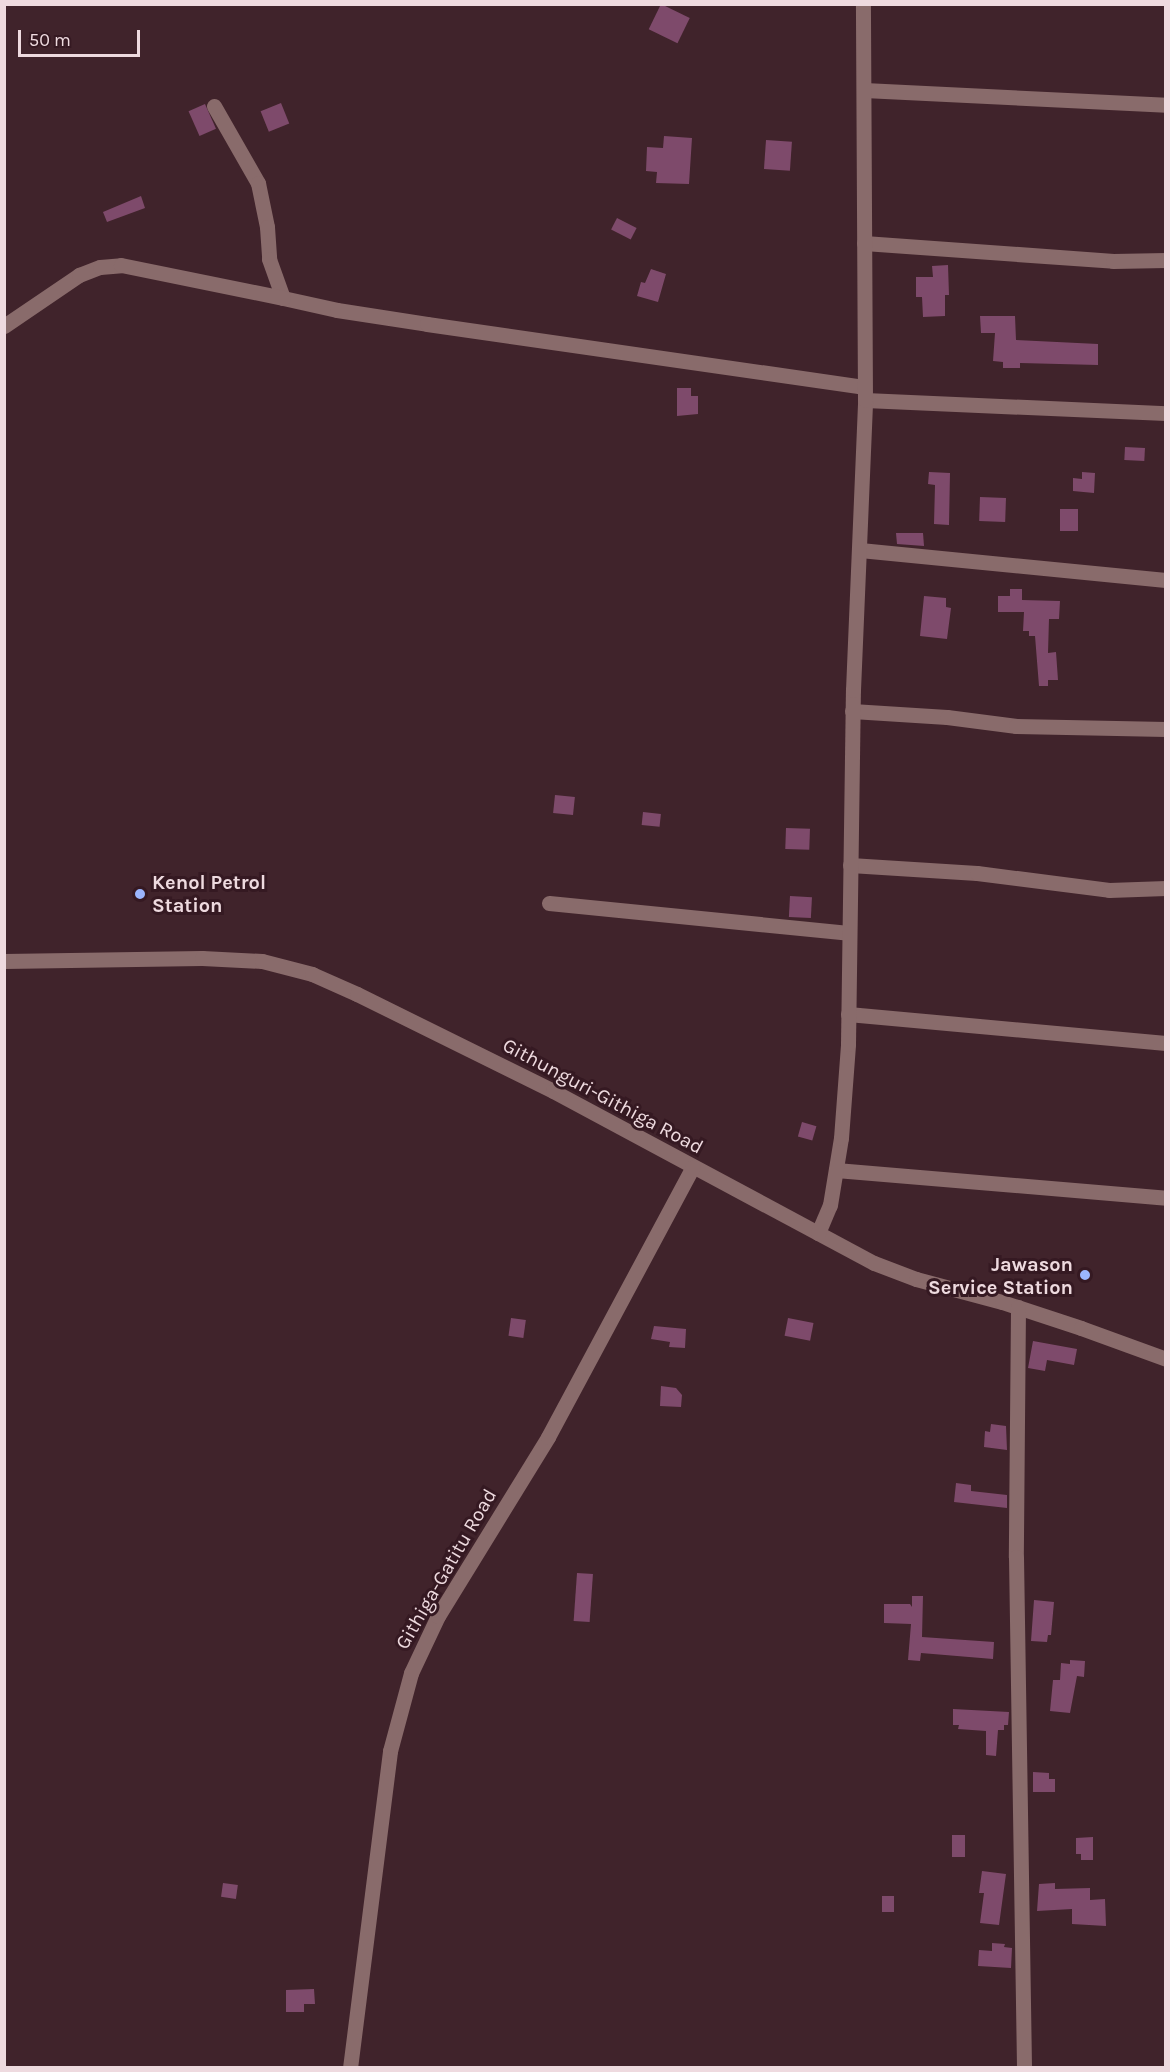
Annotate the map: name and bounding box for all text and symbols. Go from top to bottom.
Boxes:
scale bar [21,18,142,56]
text: 50 m [29,29,71,51]
place label: Kenol Petrol Station [152,870,266,917]
marker: Kenol Petrol Station [133,887,147,901]
street label: Githunguri-Githiga Road [499,1033,707,1159]
place label: Jawason Service Station [928,1252,1073,1299]
marker: Jawason Service Station [1078,1268,1092,1282]
street label: Githiga-Gatitu Road [390,1484,502,1654]

